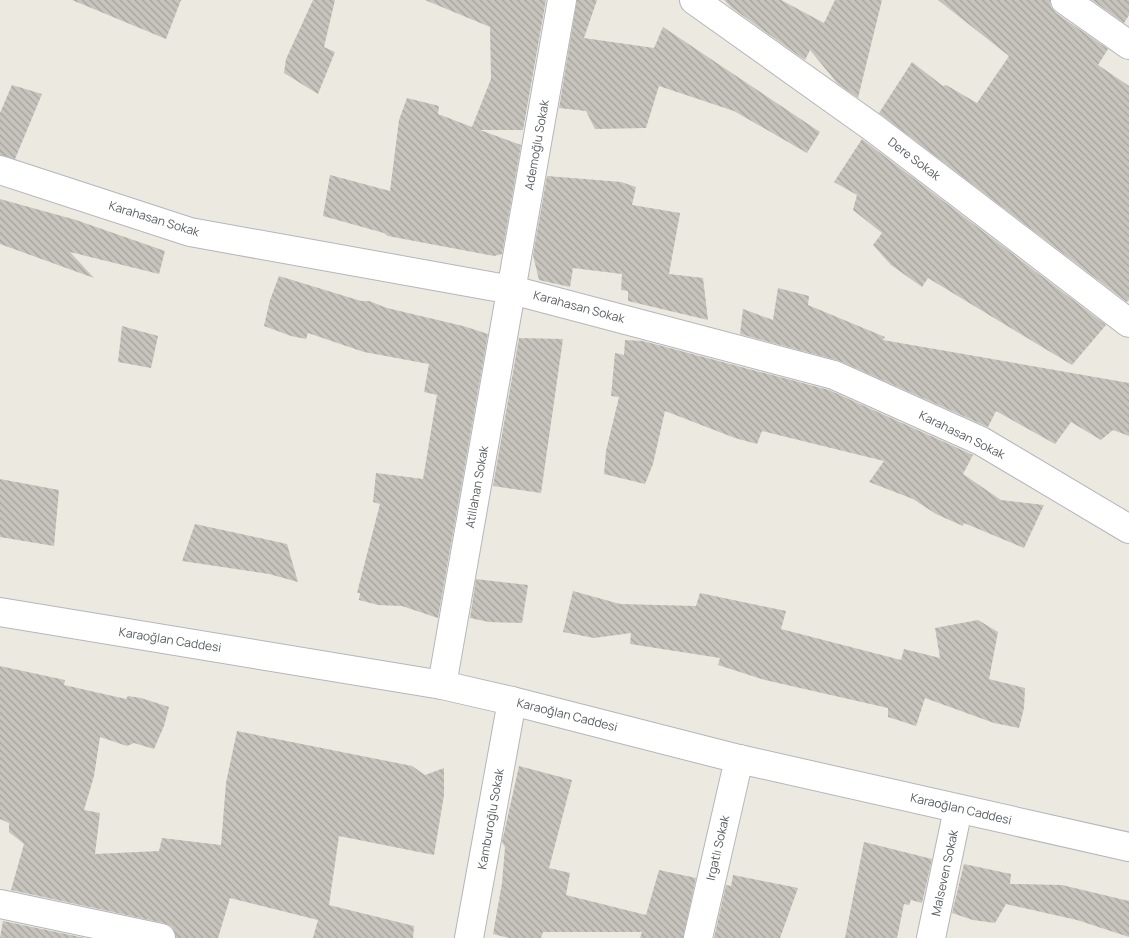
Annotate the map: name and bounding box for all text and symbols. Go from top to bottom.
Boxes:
street label: Ademoğlu Sokak [520,97,553,191]
street label: Dere Sokak [885,133,945,185]
street label: Karahasan Sokak [107,197,203,241]
street label: Karahasan Sokak [532,286,628,327]
street label: Karahasan Sokak [916,406,1009,463]
street label: Atillahan Sokak [461,443,492,530]
street label: Karaoğlan Caddesi [118,623,222,656]
street label: Karaoğlan Caddesi [515,694,619,735]
street label: Kamburoğlu Sokak [473,766,508,871]
street label: Karaoğlan Caddesi [909,789,1013,828]
street label: Irgatlı Sokak [702,813,734,882]
street label: Malseven Sokak [927,827,962,918]

